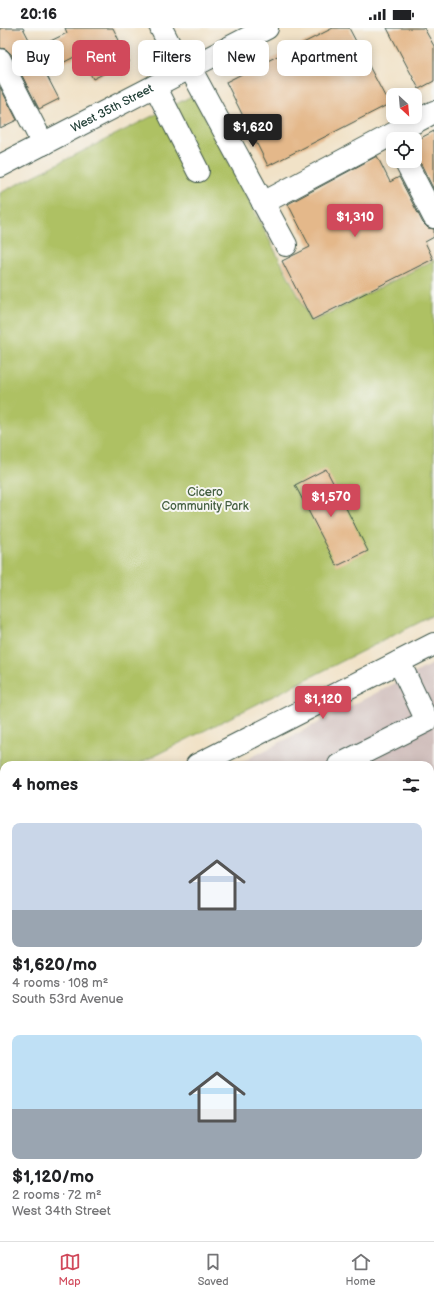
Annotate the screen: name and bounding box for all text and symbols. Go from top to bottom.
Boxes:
text: 20:16 [20,5,57,24]
chip: Buy [12,40,64,76]
chip: Rent [72,40,130,76]
chip: Filters [138,40,205,76]
chip: New [213,40,269,76]
chip: Apartment [277,40,372,76]
street label: West 35th Street [68,81,156,136]
north arrow [386,88,422,124]
map controls [386,88,422,168]
pin: $1,620 [220,114,286,148]
text: $1,620 [233,119,273,135]
button: locate [386,132,422,168]
pin: $1,310 [322,204,388,238]
text: $1,310 [336,209,374,225]
pin: $1,570 [298,484,364,518]
park label: Cicero Community Park [161,485,249,514]
text: $1,570 [311,489,351,505]
pin: $1,120 [290,686,356,720]
text: $1,120 [304,691,342,707]
icon: filters [400,774,422,796]
text: 4 homes [12,775,78,795]
icon: home [181,849,253,921]
text: $1,620/mo [12,955,97,975]
text: 4 rooms · 108 m² [12,975,108,991]
text: South 53rd Avenue [12,991,124,1007]
icon: home [181,1061,253,1133]
text: $1,120/mo [12,1167,94,1187]
text: 2 rooms · 72 m² [12,1187,102,1203]
text: West 34th Street [12,1203,111,1219]
tab: Map [59,1251,81,1288]
tab: Saved [198,1251,229,1288]
tab: Home [346,1251,375,1288]

